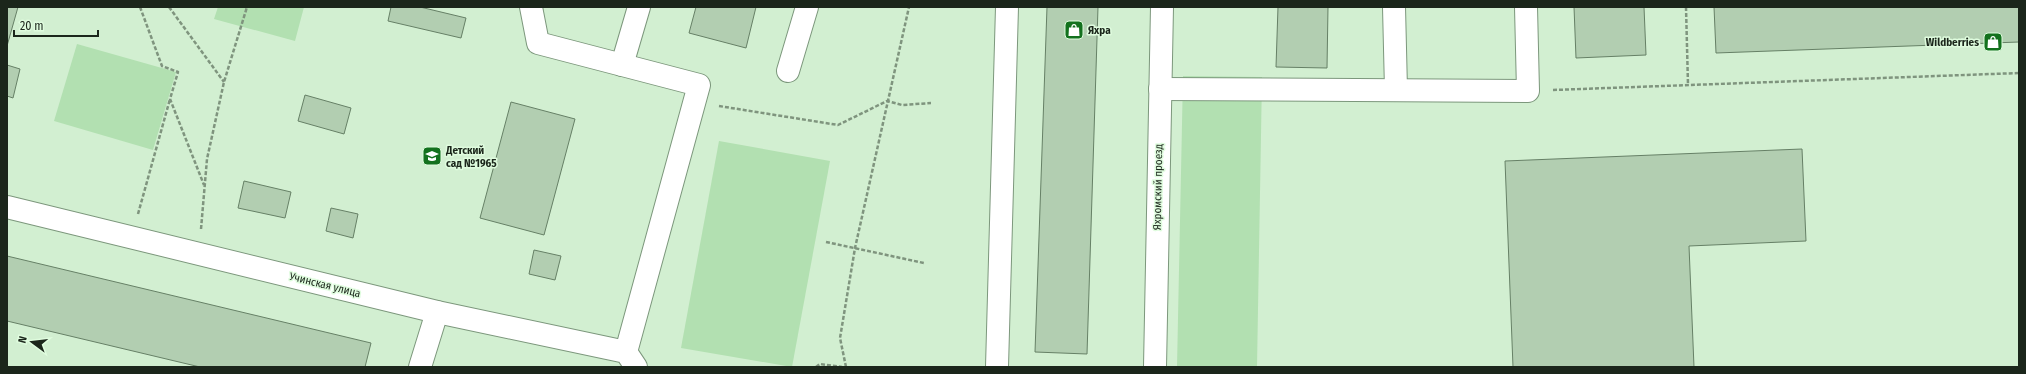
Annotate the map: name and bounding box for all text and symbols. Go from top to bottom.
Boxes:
scale bar [14,12,98,38]
text: 20 m [20,19,44,33]
shop icon: Яхра [1063,19,1085,41]
place label: Яхра [1088,24,1111,37]
shop icon: Wildberries [1982,31,2004,53]
place label: Wildberries [1926,36,1979,49]
street label: Яхромский проезд [1151,143,1165,230]
place label: Детский сад №1965 [445,144,497,170]
school or university icon: Детский сад №1965 [421,145,443,167]
street label: Учинская улица [287,270,362,300]
north arrow [12,322,52,362]
text: N [16,335,30,344]

